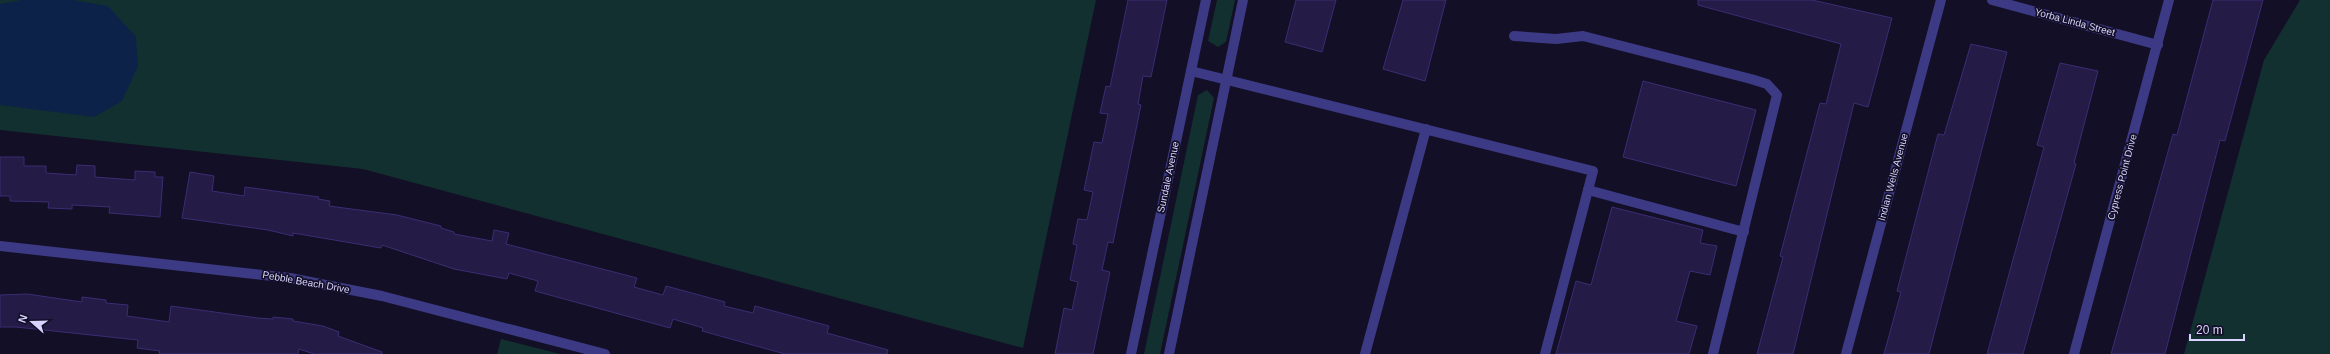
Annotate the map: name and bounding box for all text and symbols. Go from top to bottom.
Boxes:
street label: Yorba Linda Street [2034,6,2116,38]
street label: Indian Wells Avenue [1876,132,1910,222]
street label: Cypress Point Drive [2105,132,2139,221]
street label: Sundale Avenue [1155,140,1181,214]
street label: Pebble Beach Drive [262,269,351,295]
north arrow [12,302,52,342]
text: N [16,313,30,324]
scale bar [2190,316,2244,342]
text: 20 m [2196,323,2223,337]

